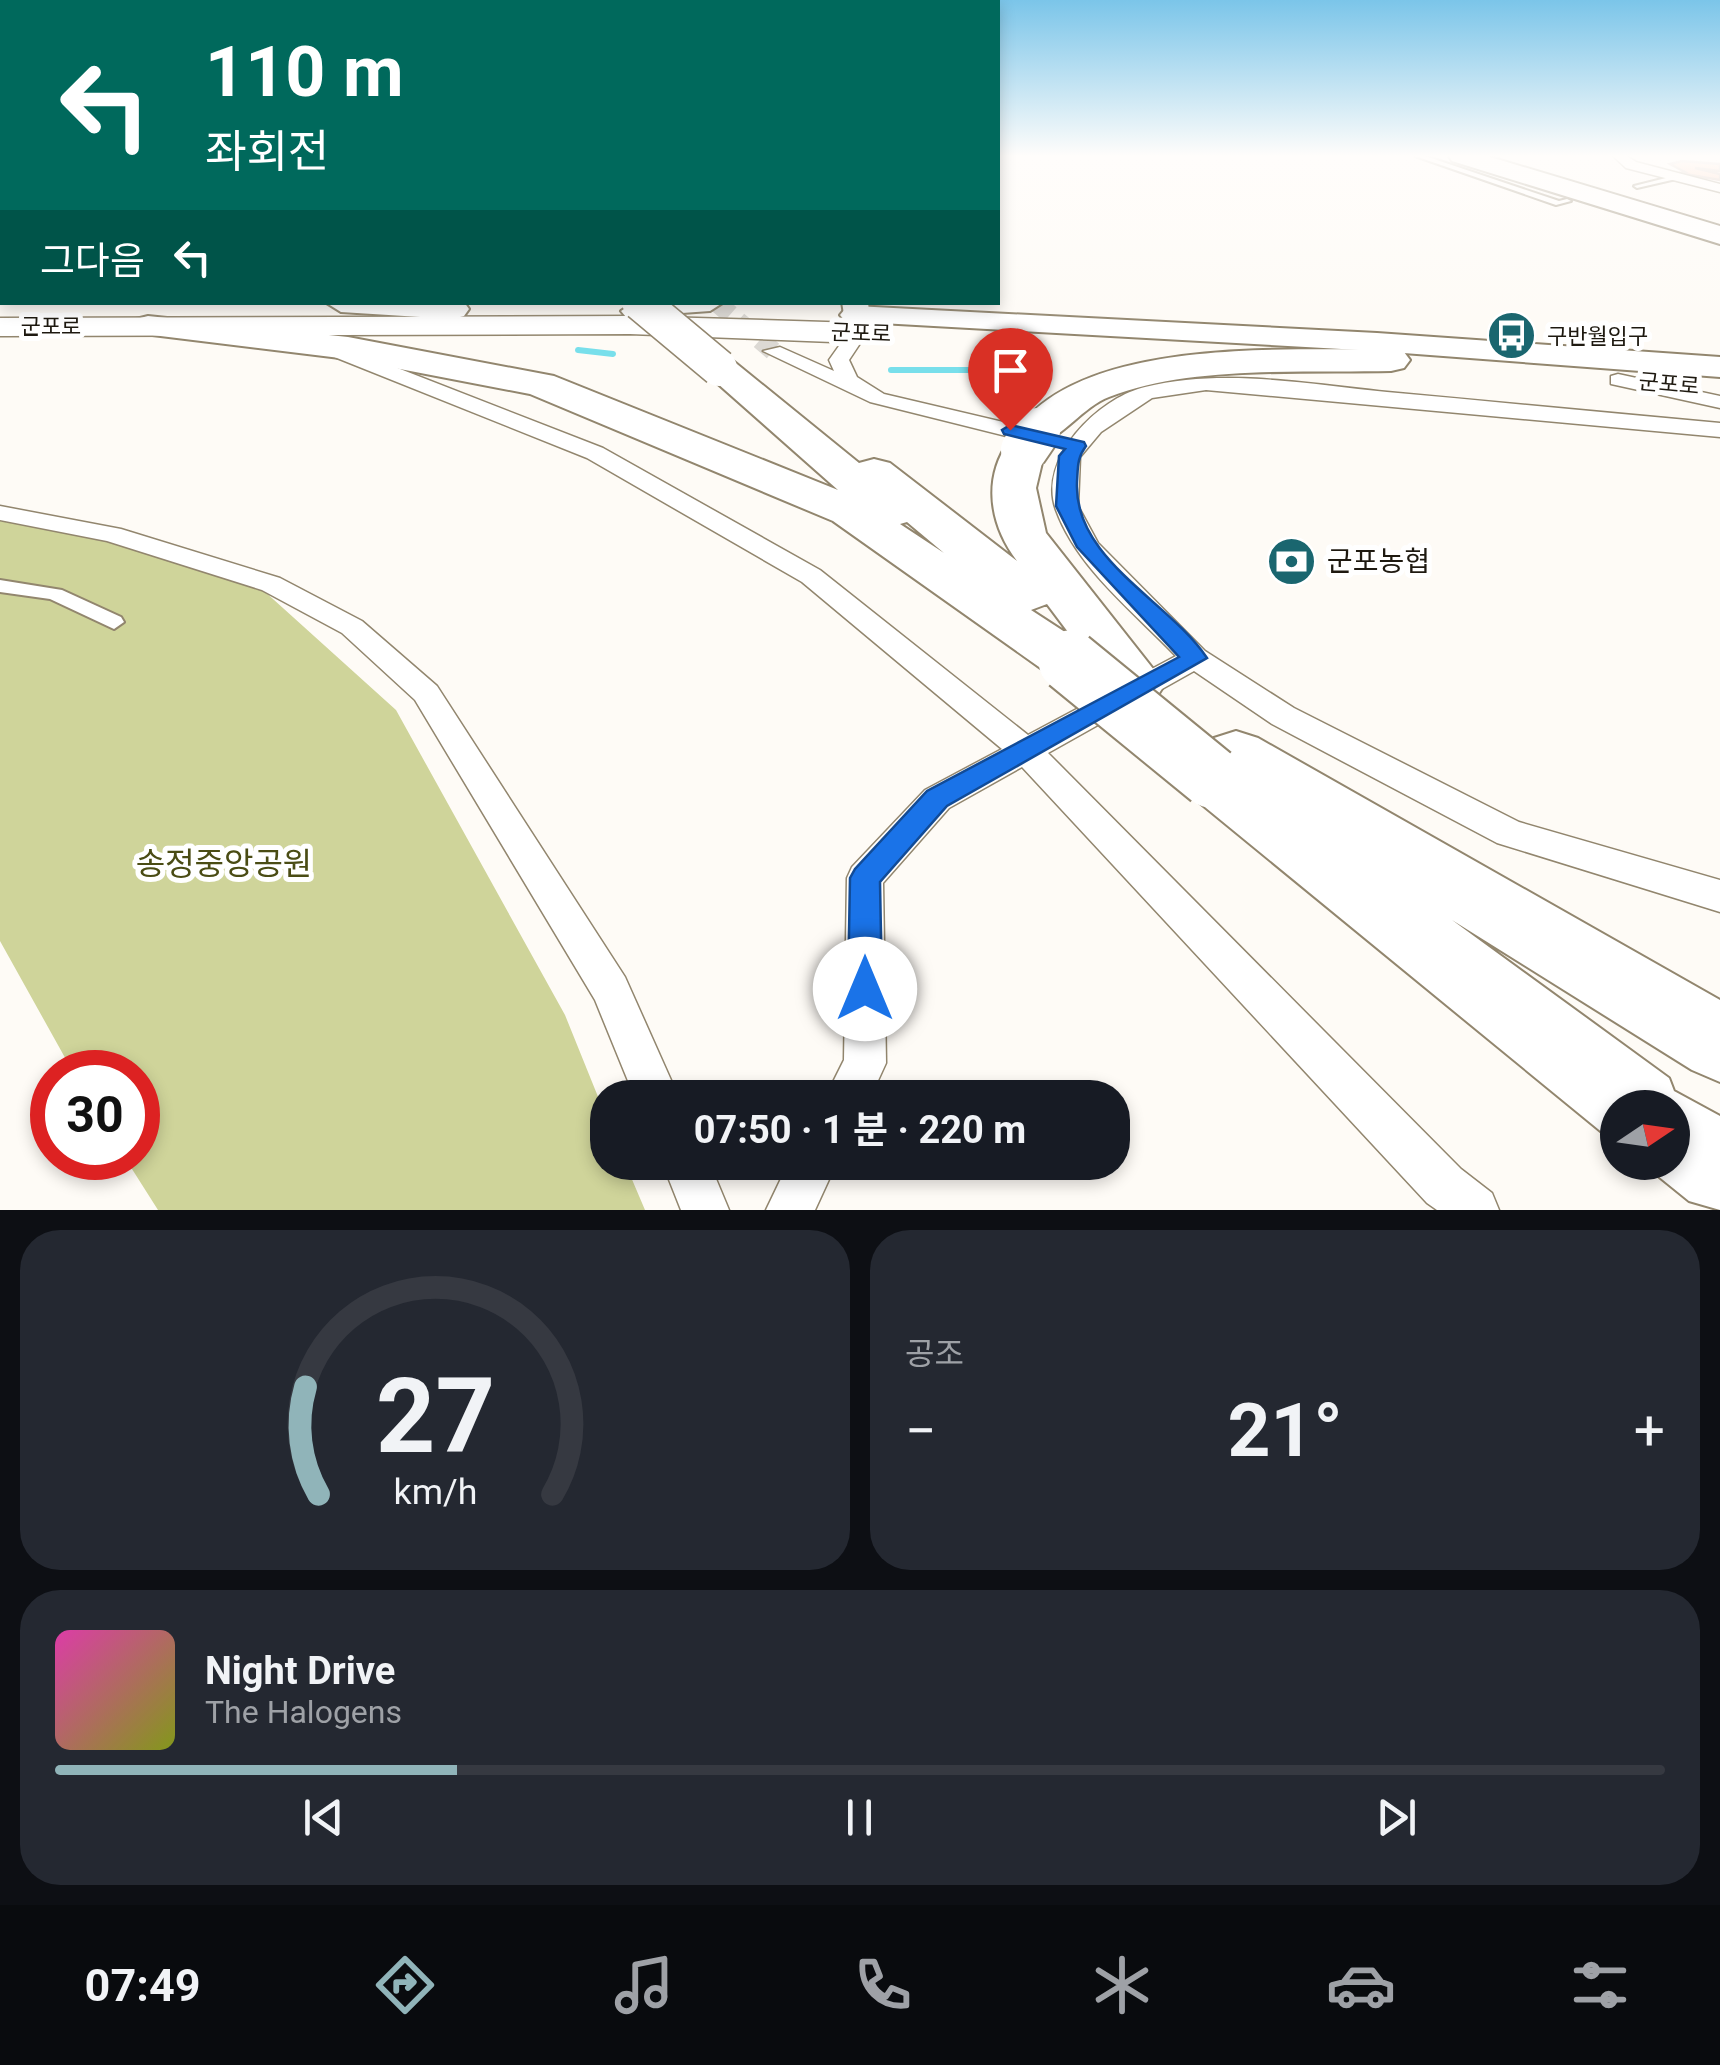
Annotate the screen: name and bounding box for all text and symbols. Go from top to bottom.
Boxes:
text: 110 m [205,31,404,113]
icon: left [40,40,170,170]
text: 좌회전 [205,125,329,178]
icon: left [165,230,220,285]
text: 그다음 [40,239,145,283]
bus stop icon: 구반월입구 [1486,310,1538,362]
street label: 군포로 [21,314,81,339]
street label: 군포로 [830,319,892,347]
place label: 구반월입구 [1547,324,1648,349]
pin [968,328,1053,431]
icon: arrive [983,343,1038,398]
street label: 군포로 [1638,369,1700,399]
bank icon: 군포농협 [1266,535,1318,587]
place label: 군포농협 [1327,545,1430,578]
park label: 송정중앙공원 [136,845,312,883]
position arrow [813,937,917,1041]
speed limit sign: 30 [30,1050,160,1180]
north arrow [1600,1090,1690,1180]
map controls [1600,1090,1690,1180]
text: 07:50 · 1 분 · 220 m [694,1108,1026,1152]
text: 공조 [905,1335,964,1373]
text: 27 [375,1356,495,1477]
text: 21° [1227,1386,1343,1474]
text: − [905,1399,936,1463]
text: + [1634,1399,1665,1463]
text: km/h [393,1471,477,1513]
text: Night Drive [205,1649,395,1693]
text: The Halogens [205,1693,402,1731]
icon: previous [296,1790,351,1845]
icon: pause [832,1790,887,1845]
icon: next [1369,1790,1424,1845]
icon: directions [370,1950,440,2020]
icon: music [609,1950,679,2020]
icon: phone [848,1950,918,2020]
icon: climate [1087,1950,1157,2020]
icon: car [1326,1950,1396,2020]
icon: filters [1565,1950,1635,2020]
text: 07:49 [85,1959,201,2012]

